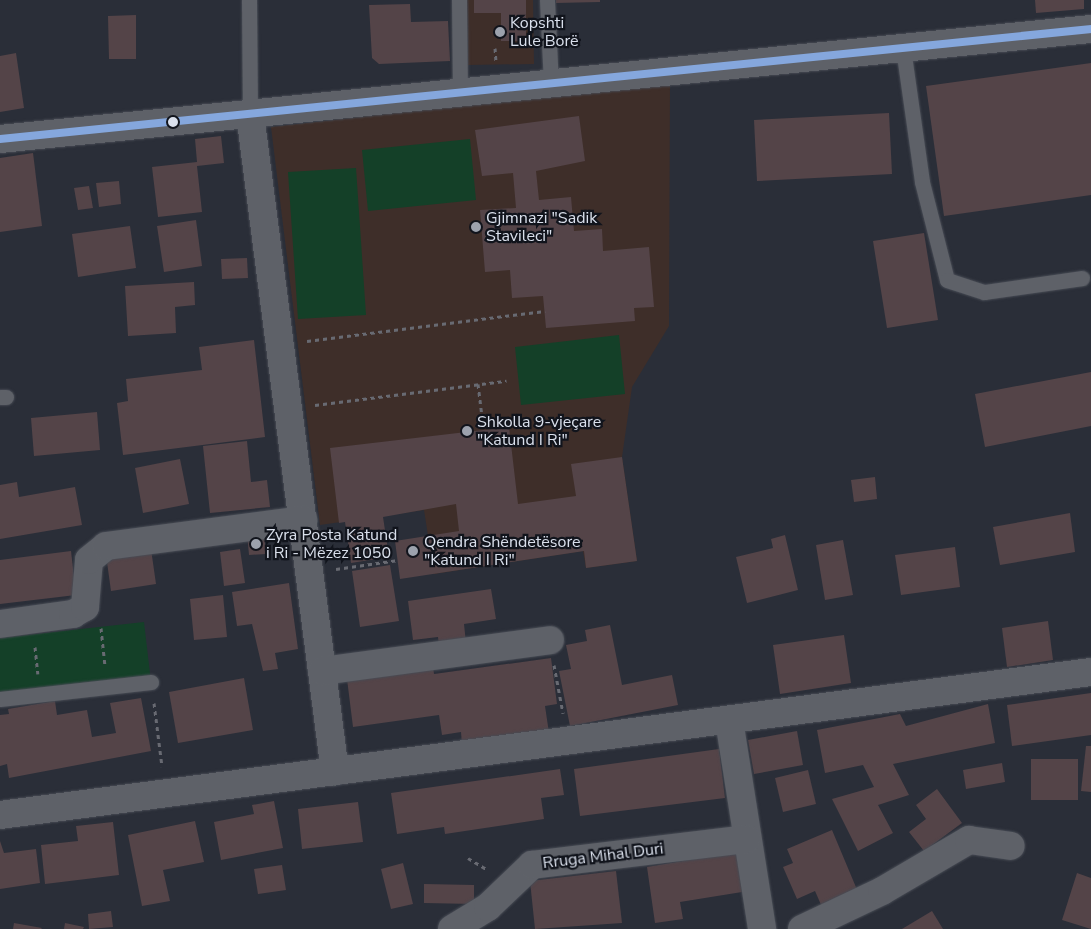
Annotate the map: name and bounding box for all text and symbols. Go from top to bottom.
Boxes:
place label: Kopshti Lule Borë [510,13,579,51]
marker: Kopshti Lule Borë [494,26,506,38]
unlabelled marker [168,117,178,127]
place label: Gjimnazi "Sadik Stavileci" [486,208,597,246]
marker: Gjimnazi "Sadik Stavileci" [470,221,482,233]
place label: Shkolla 9-vjeçare "Katund I Ri" [477,412,601,450]
marker: Shkolla 9-vjeçare "Katund I Ri" [461,425,473,437]
place label: Zyra Posta Katund i Ri - Mëzez 1050 [266,525,397,563]
place label: Qendra Shëndetësore "Katund I Ri" [424,532,581,570]
marker: Zyra Posta Katund i Ri - Mëzez 1050 [250,538,262,550]
marker: Qendra Shëndetësore "Katund I Ri" [406,544,420,558]
street label: Rruga Mihal Duri [542,839,664,873]

